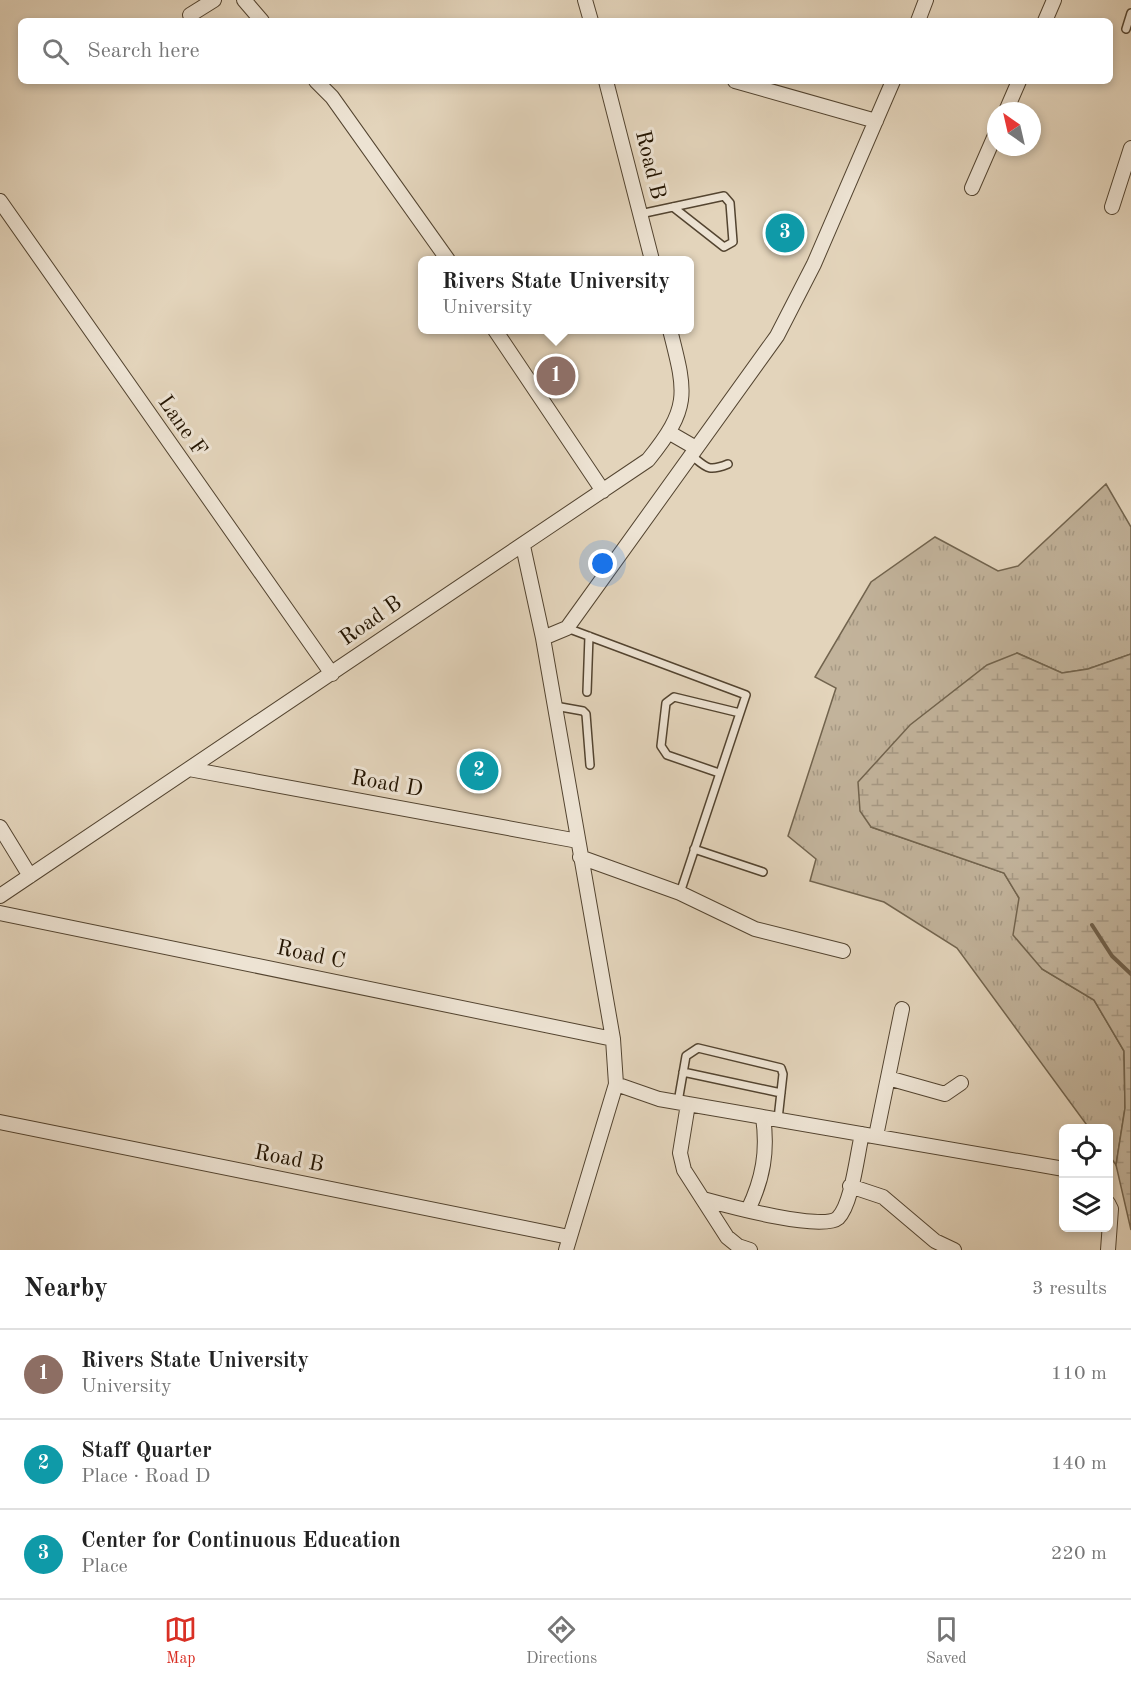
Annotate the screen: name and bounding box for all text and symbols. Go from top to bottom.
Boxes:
search box [18,18,1113,84]
icon: search [39,35,72,68]
text: Search here [87,40,200,62]
north arrow [987,102,1041,156]
street label: Road B [631,128,669,202]
pin: 3 [766,210,804,256]
popup [418,256,694,334]
text: Rivers State University [442,271,670,293]
text: University [442,298,533,318]
pin: 1 [536,354,576,398]
street label: Lane F [153,392,211,460]
your location [588,549,617,578]
street label: Road B [336,592,406,650]
pin: 2 [460,748,498,794]
street label: Road D [349,767,425,801]
street label: Road C [275,937,347,973]
map controls [1059,1124,1113,1232]
button: locate [1059,1124,1113,1178]
street label: Road B [252,1141,326,1177]
button: layers [1059,1178,1113,1232]
text: Nearby [24,1276,108,1302]
text: 3 results [1032,1279,1107,1299]
text: Rivers State University [81,1350,309,1372]
text: 1 [38,1364,49,1384]
text: 110 m [1051,1364,1107,1384]
text: University [81,1377,172,1397]
text: Staff Quarter [81,1440,212,1462]
text: 2 [38,1454,49,1474]
text: 140 m [1051,1454,1107,1474]
text: Place · Road D [81,1467,210,1487]
text: Center for Continuous Education [81,1530,401,1552]
text: 3 [38,1544,49,1564]
text: 220 m [1051,1544,1107,1564]
text: Place [81,1557,128,1577]
tab: Map [164,1613,197,1669]
tab: Directions [526,1613,597,1669]
tab: Saved [926,1613,967,1669]

